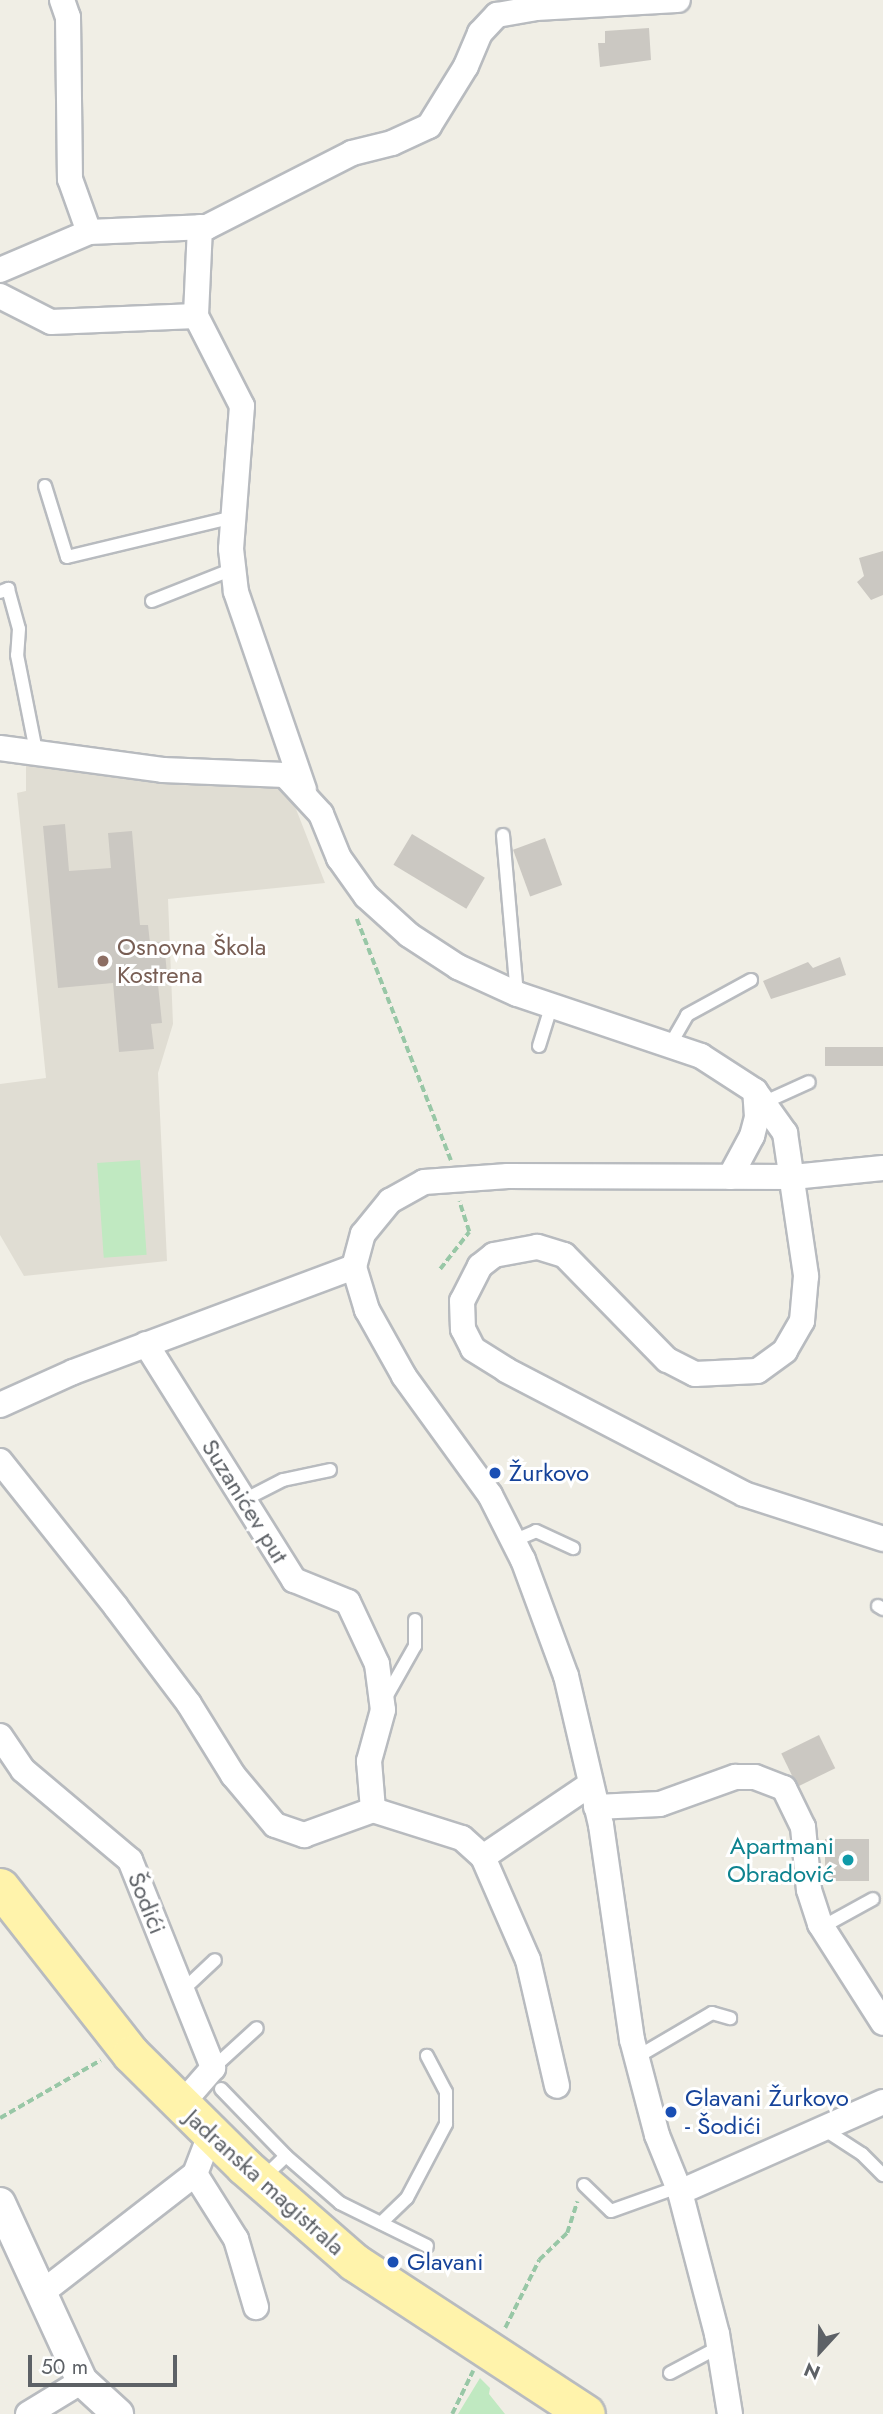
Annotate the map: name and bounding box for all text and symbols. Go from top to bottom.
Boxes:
place label: Osnovna Škola Kostrena [117,933,266,989]
marker: Osnovna Škola Kostrena [95,953,111,969]
street label: Suzanićev put [196,1434,294,1568]
place label: Žurkovo [509,1459,589,1487]
marker: Žurkovo [487,1465,503,1481]
place label: Apartmani Obradović [727,1832,834,1888]
marker: Apartmani Obradović [840,1852,856,1868]
street label: Šodići [122,1868,172,1938]
place label: Glavani Žurkovo - Šodići [685,2084,849,2140]
street label: Jadranska magistrala [179,2103,351,2261]
marker: Glavani Žurkovo - Šodići [663,2104,679,2120]
place label: Glavani [407,2248,483,2276]
marker: Glavani [385,2254,401,2270]
north arrow [785,2316,855,2386]
scale bar [32,2340,180,2384]
text: 50 m [41,2352,88,2382]
text: N [800,2356,824,2386]

